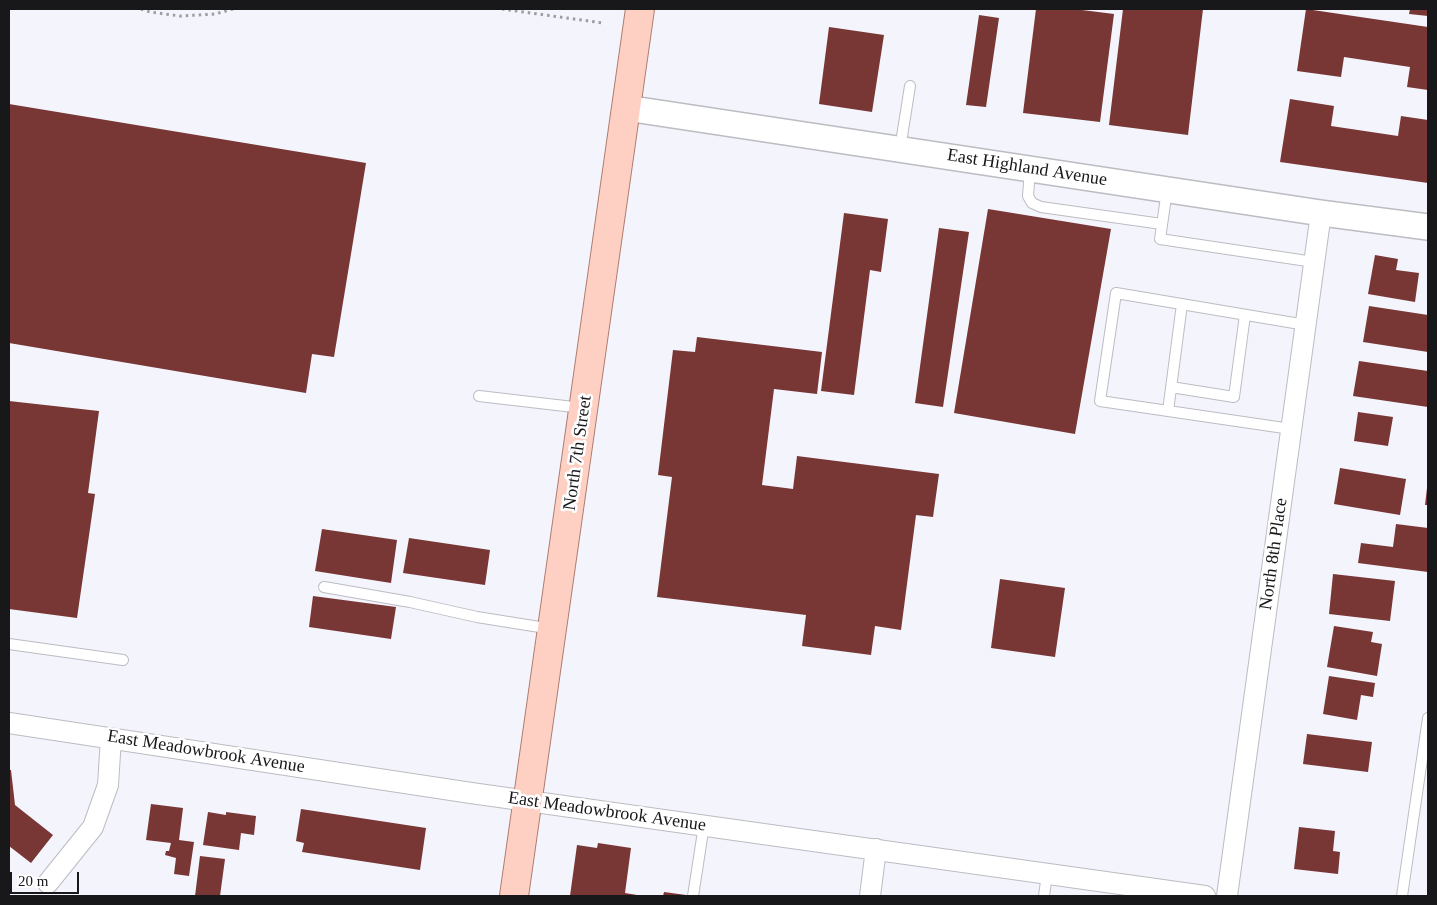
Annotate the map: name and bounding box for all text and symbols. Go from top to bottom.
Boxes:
street label: East Highland Avenue [945,145,1109,191]
street label: North 7th Street [559,394,597,512]
street label: North 8th Place [1255,497,1293,611]
street label: East Meadowbrook Avenue [106,726,306,778]
street label: East Meadowbrook Avenue [507,787,707,837]
scale bar [12,862,81,894]
text: 20 m [18,873,48,889]

